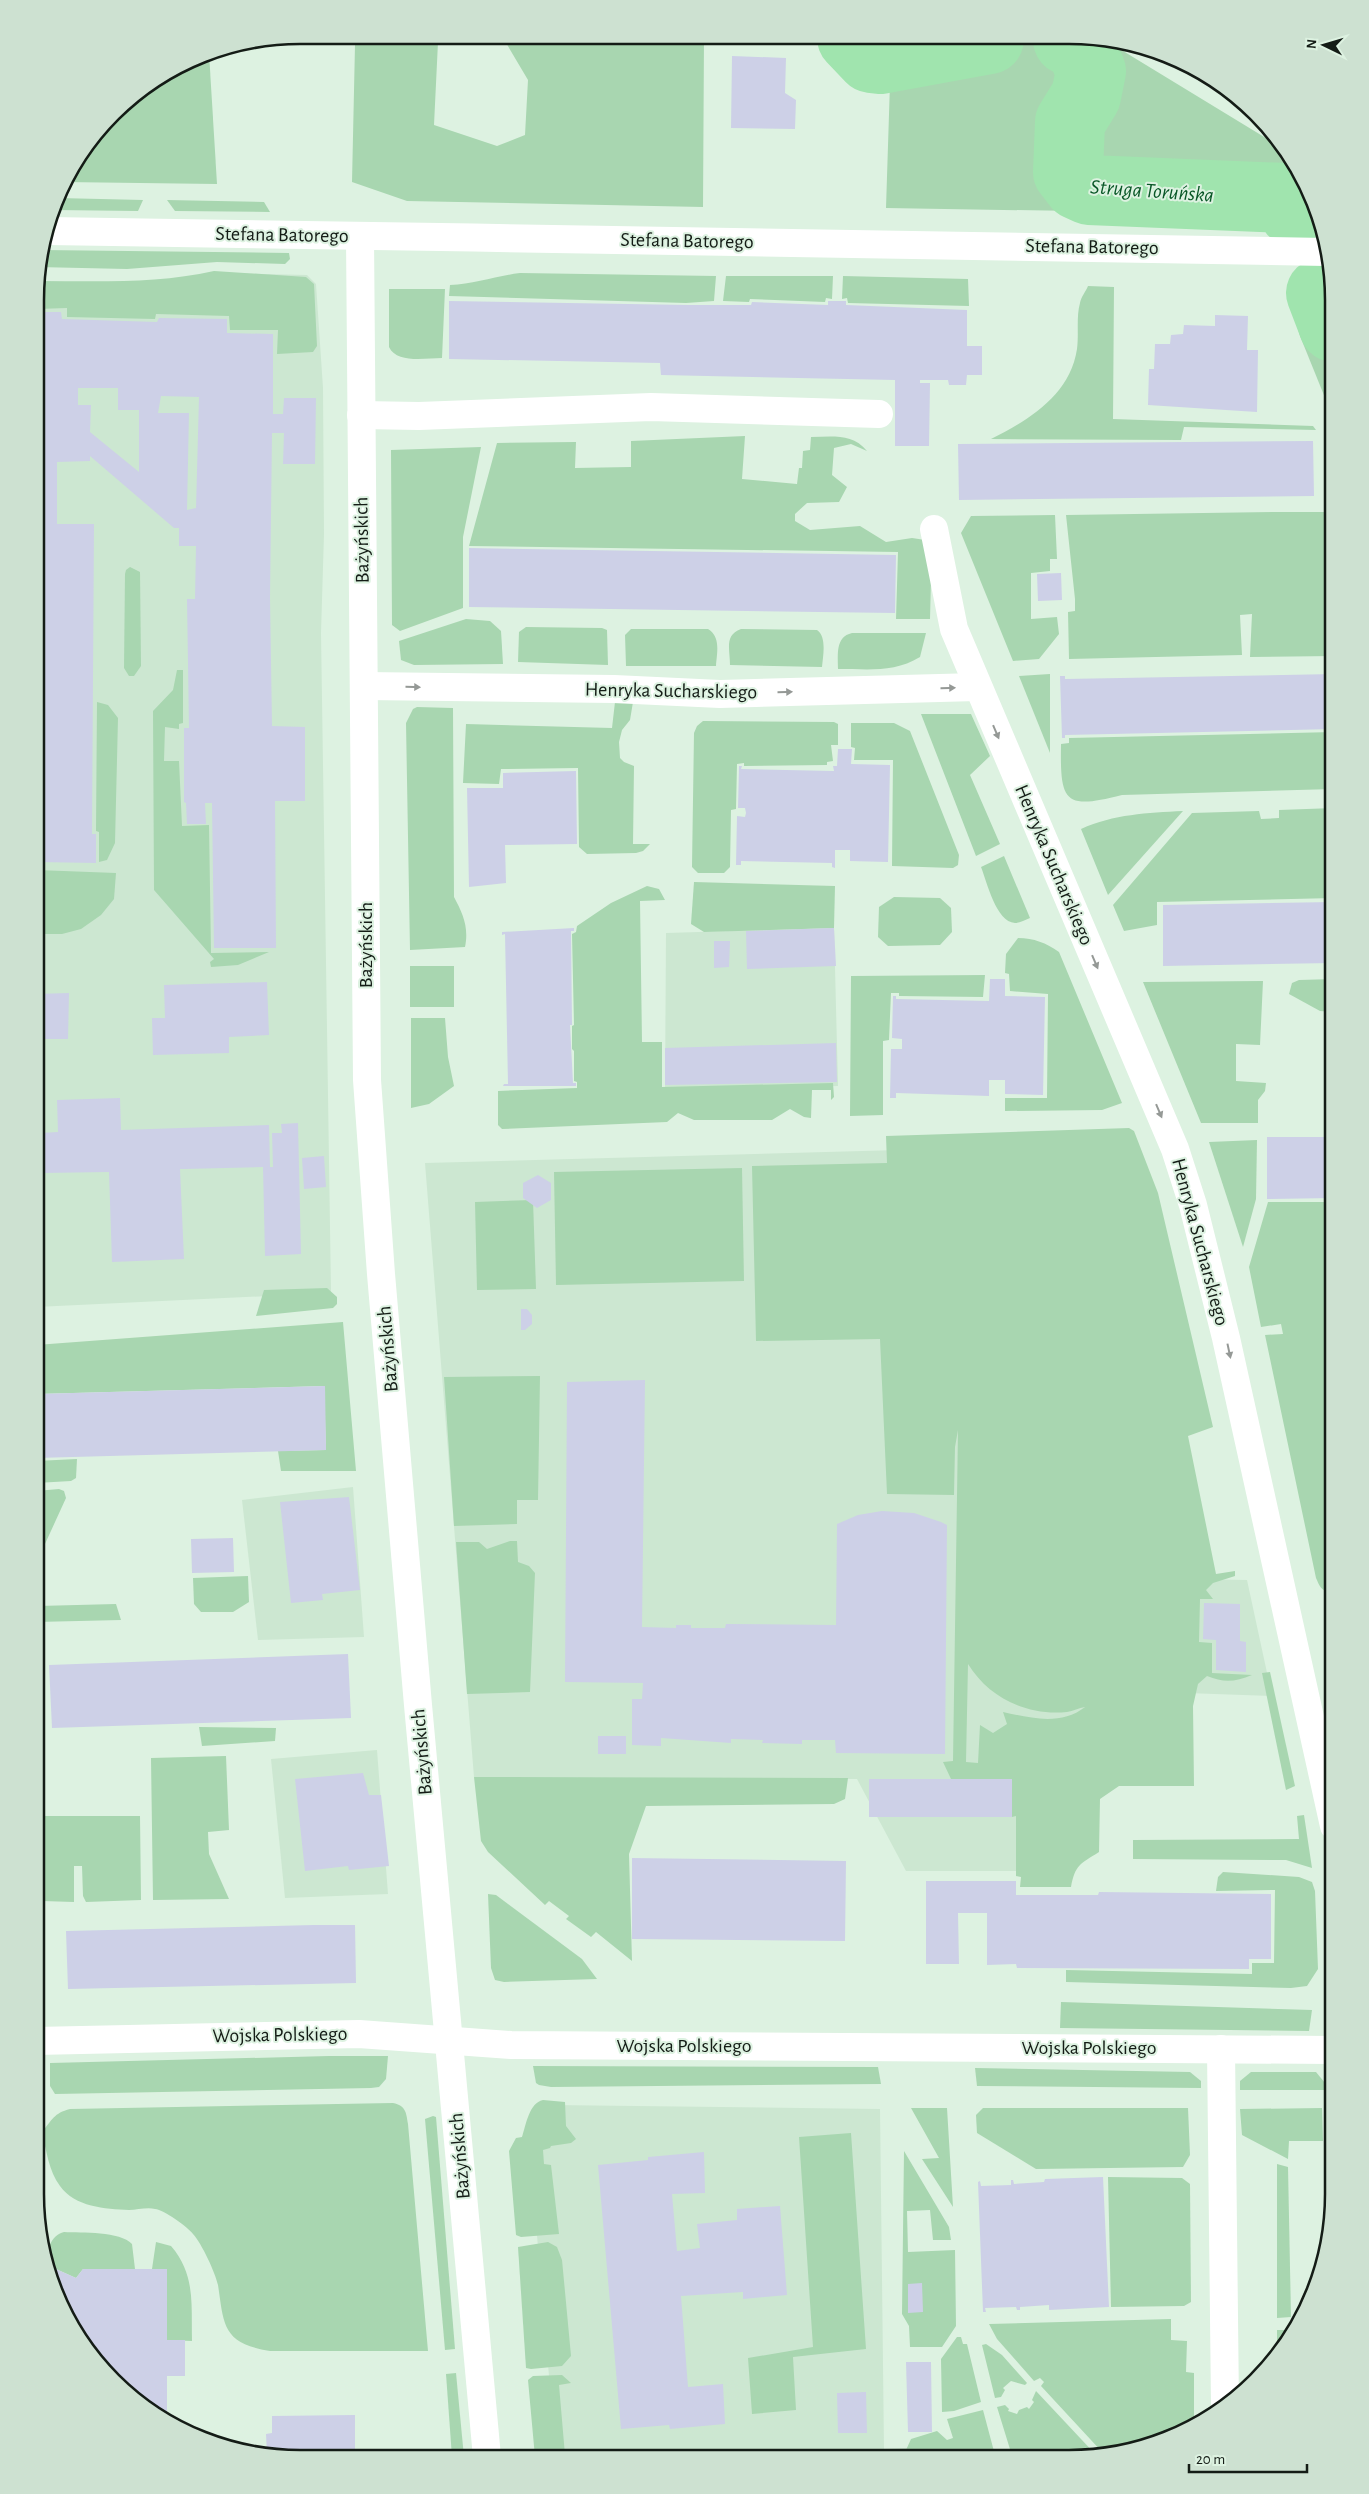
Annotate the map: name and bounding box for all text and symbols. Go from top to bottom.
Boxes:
north arrow [1299,20,1349,70]
text: N [1305,38,1319,49]
water label: Struga Toruńska [1090,176,1214,206]
street label: Stefana Batorego [215,224,349,246]
street label: Stefana Batorego [620,230,754,252]
street label: Stefana Batorego [1025,236,1159,258]
street label: Bażyńskich [351,497,373,583]
street label: Henryka Sucharskiego [585,679,757,703]
one-way arrow [405,683,421,691]
one-way arrow [940,684,956,692]
one-way arrow [777,688,793,696]
one-way arrow [993,725,1001,739]
street label: Henryka Sucharskiego [1011,782,1097,948]
street label: Bażyńskich [356,902,376,988]
one-way arrow [1092,955,1100,969]
one-way arrow [1155,1104,1163,1119]
street label: Henryka Sucharskiego [1168,1156,1232,1328]
street label: Bażyńskich [374,1305,402,1393]
one-way arrow [1225,1343,1233,1358]
street label: Bażyńskich [408,1708,436,1796]
street label: Wojska Polskiego [212,2024,348,2046]
street label: Wojska Polskiego [616,2036,752,2056]
street label: Wojska Polskiego [1021,2038,1157,2058]
street label: Bażyńskich [446,2112,474,2200]
scale bar [1189,2442,1306,2474]
text: 20 m [1196,2452,1225,2467]

